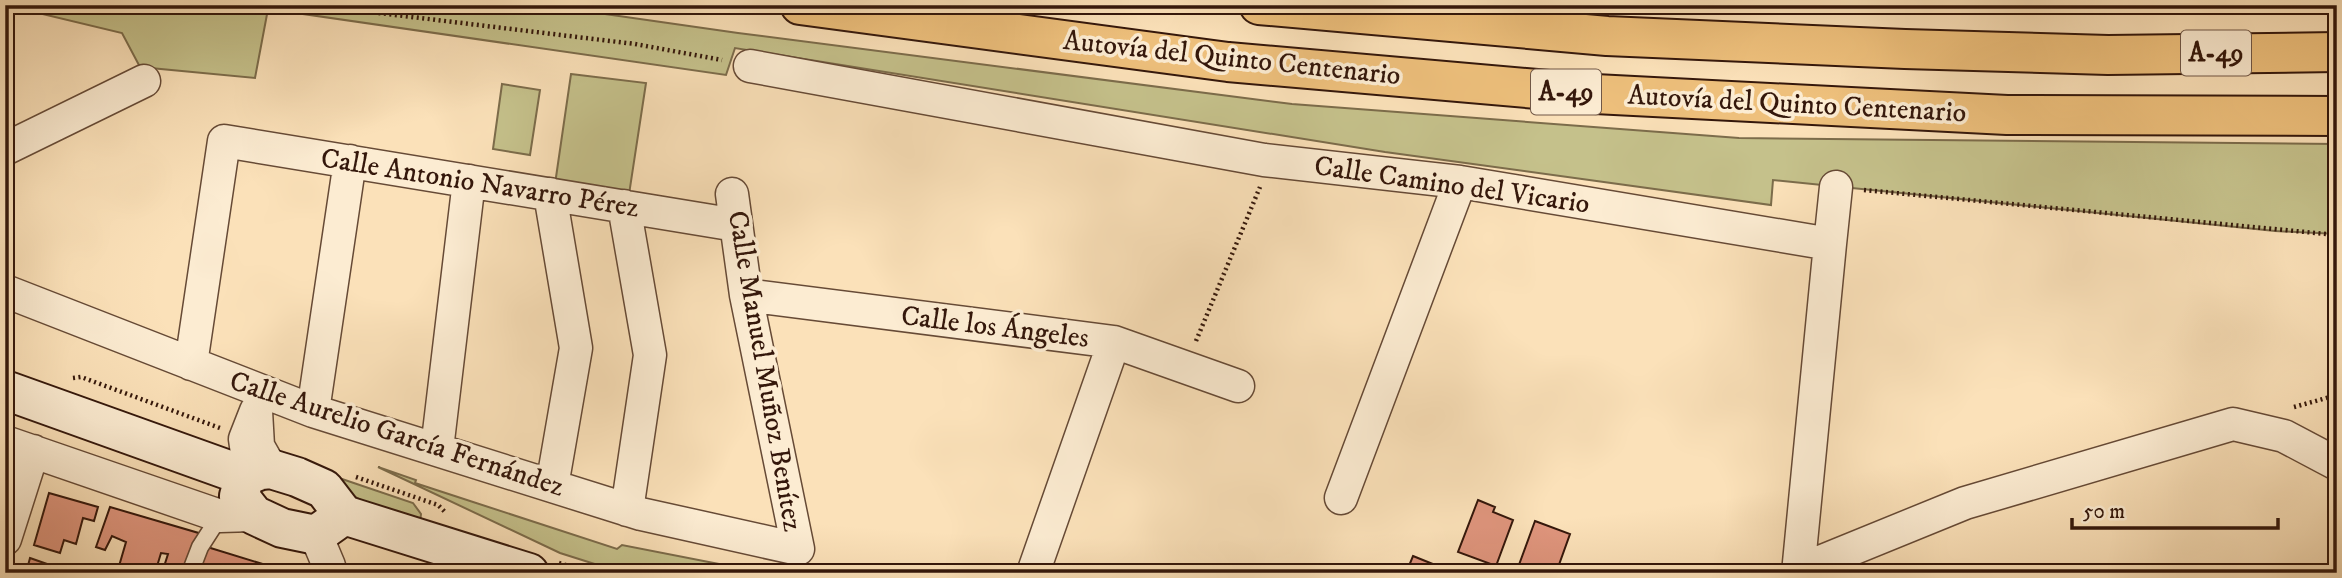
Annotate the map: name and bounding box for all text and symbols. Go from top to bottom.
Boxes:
street label: Autovía del Quinto Centenario [1062,23,1402,93]
road number: A-49 [2181,30,2251,76]
road number: A-49 [1531,69,1601,114]
street label: Autovía del Quinto Centenario [1627,78,1967,130]
street label: Calle Antonio Navarro Pérez [318,141,642,225]
street label: Calle Camino del Vicario [1312,148,1592,222]
street label: Calle Manuel Muñoz Benítez [720,208,810,534]
street label: Calle los Ángeles [899,297,1091,356]
street label: Calle Aurelio García Fernández [225,363,569,505]
scale bar [2072,487,2279,531]
text: 50 m [2083,499,2125,525]

